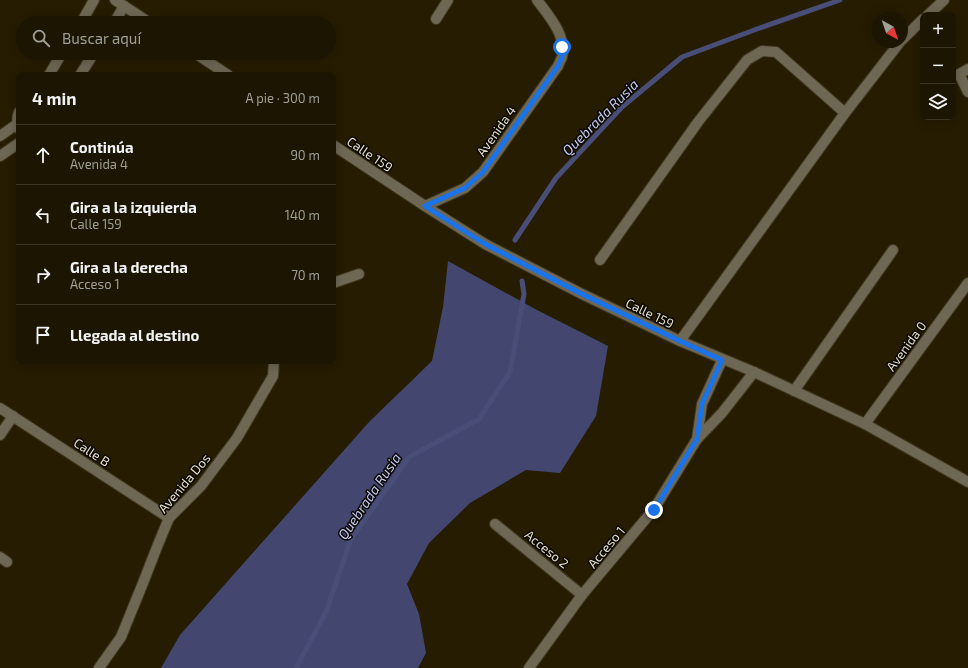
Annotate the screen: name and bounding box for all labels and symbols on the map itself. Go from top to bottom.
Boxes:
north arrow [872,12,908,48]
route start [553,38,571,56]
water label: Quebrada Rusia [558,75,642,159]
street label: Avenida 4 [473,103,519,159]
street label: Calle 159 [344,133,396,175]
street label: Calle 159 [623,294,677,332]
street label: Avenida 0 [883,318,929,374]
street label: Calle B [71,434,113,470]
street label: Avenida Dos [155,450,213,516]
water label: Quebrada Rusia [334,450,404,542]
route end [645,501,663,519]
street label: Acceso 1 [584,523,628,571]
street label: Acceso 2 [522,526,572,572]

